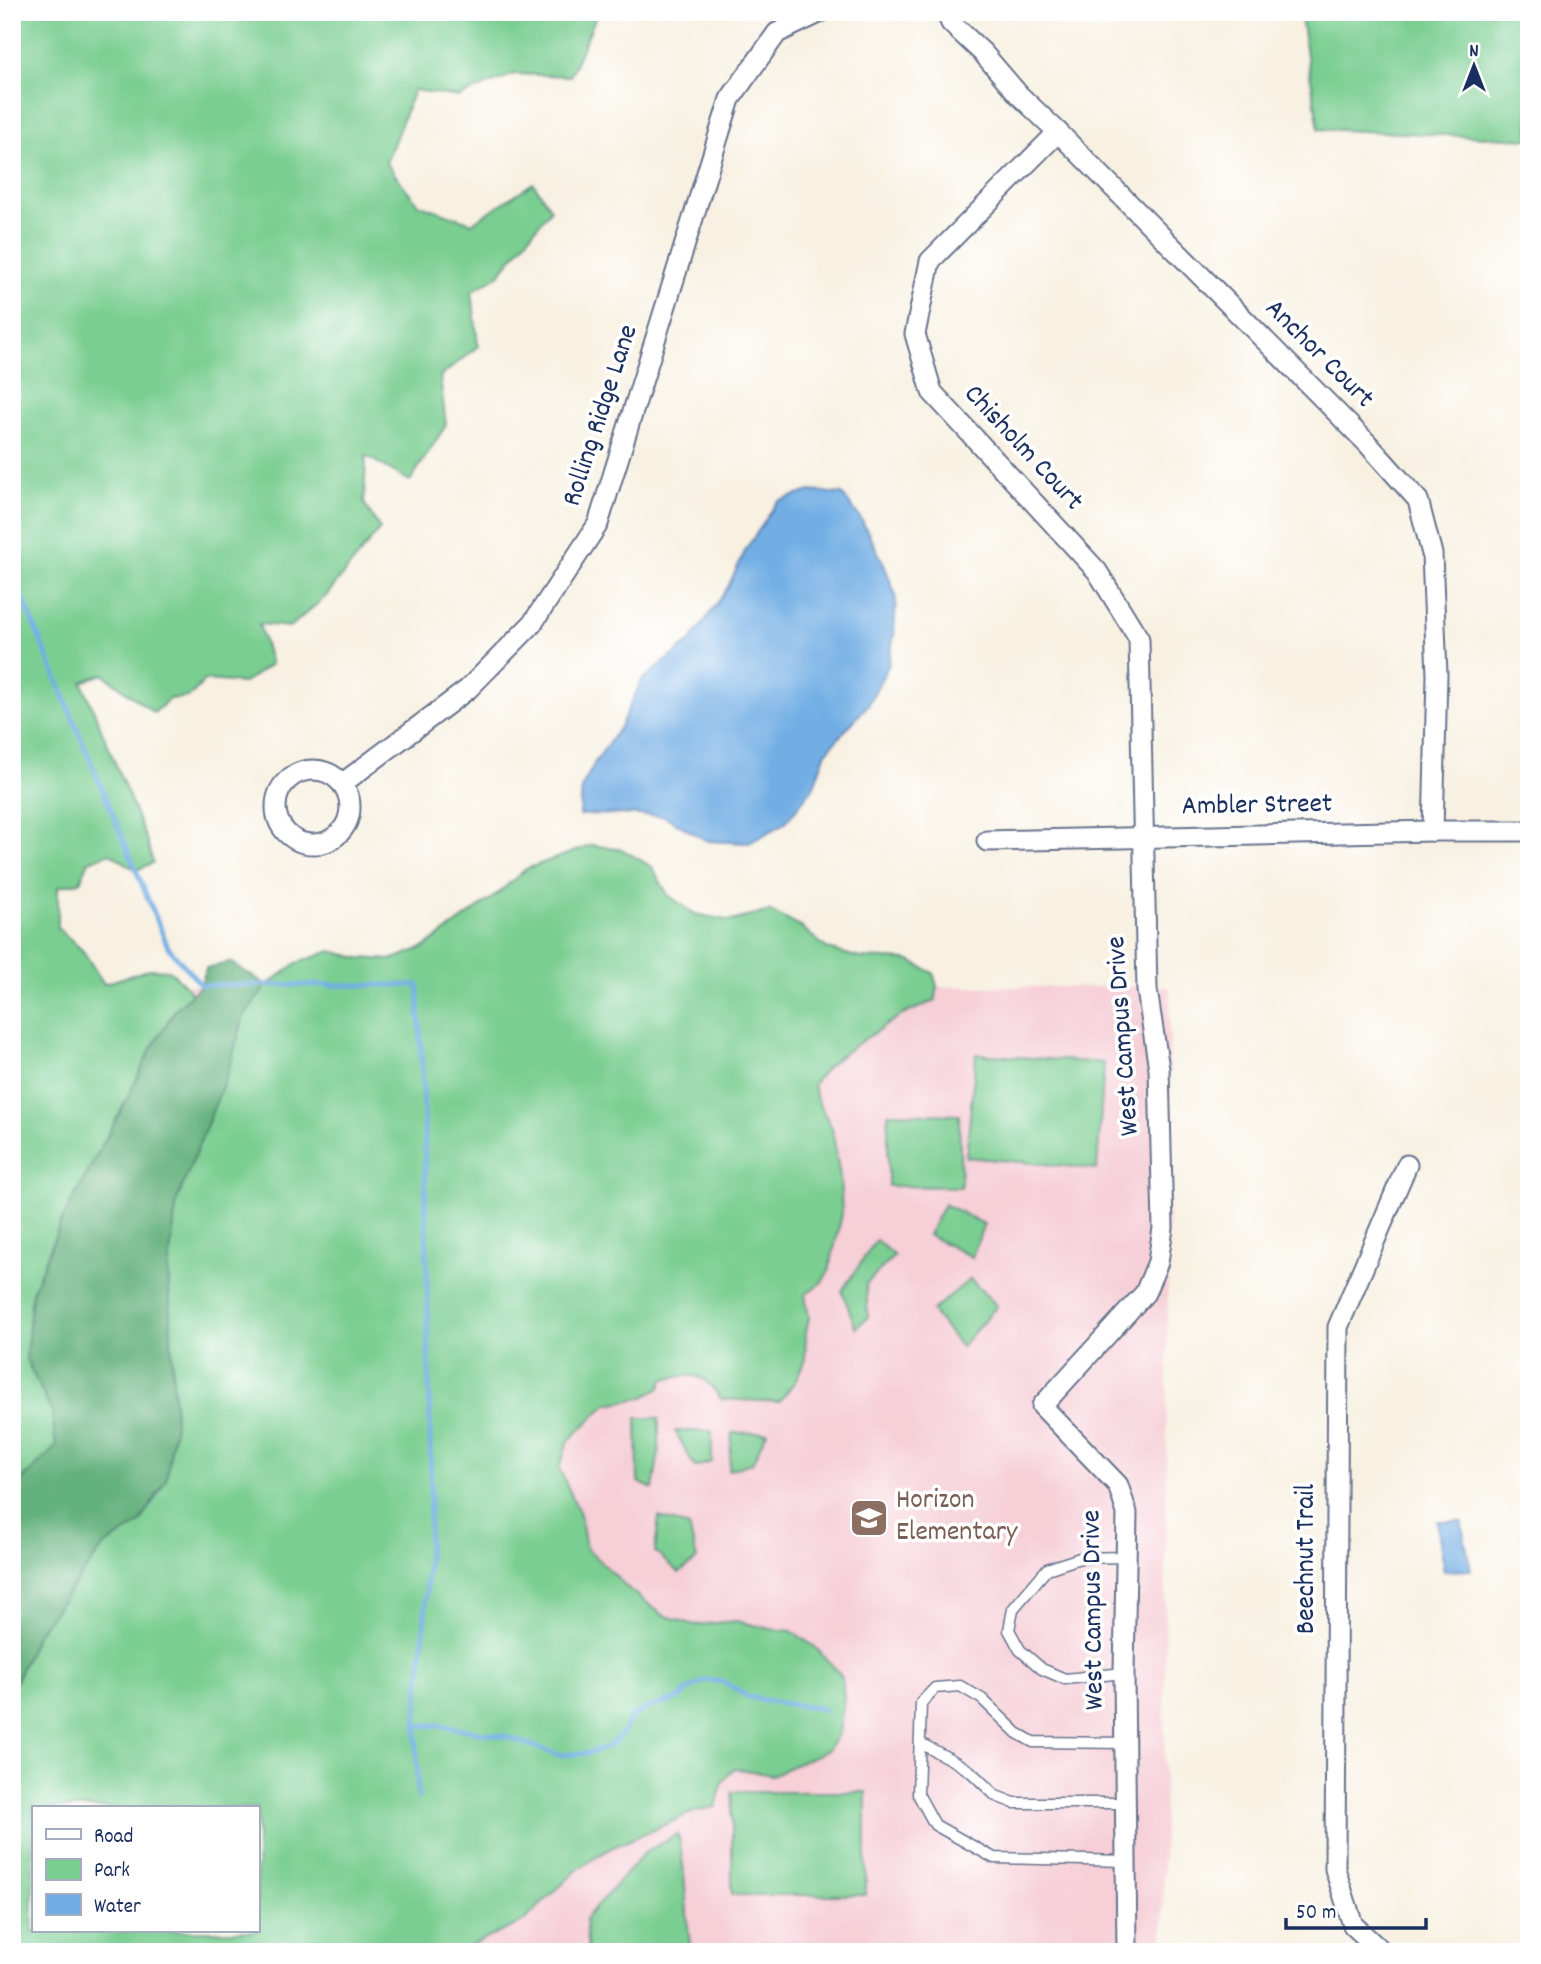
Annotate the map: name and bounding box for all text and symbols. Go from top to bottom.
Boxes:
north arrow [1440,32,1510,102]
text: N [1469,39,1479,66]
street label: Anchor Court [1254,291,1382,419]
street label: Rolling Ridge Lane [554,320,650,512]
street label: Chisholm Court [953,377,1091,521]
street label: Ambler Street [1181,786,1333,828]
street label: West Campus Drive [1098,935,1152,1137]
place label: Horizon Elementary [896,1482,1018,1554]
street label: Beechnut Trail [1288,1484,1328,1634]
school or university icon: Horizon Elementary [848,1497,890,1539]
street label: West Campus Drive [1073,1510,1117,1710]
legend [32,1806,259,1932]
text: Road [94,1823,133,1853]
text: Park [94,1857,130,1887]
scale bar [1286,1887,1426,1931]
text: Water [94,1893,141,1923]
text: 50 m [1296,1899,1336,1929]

